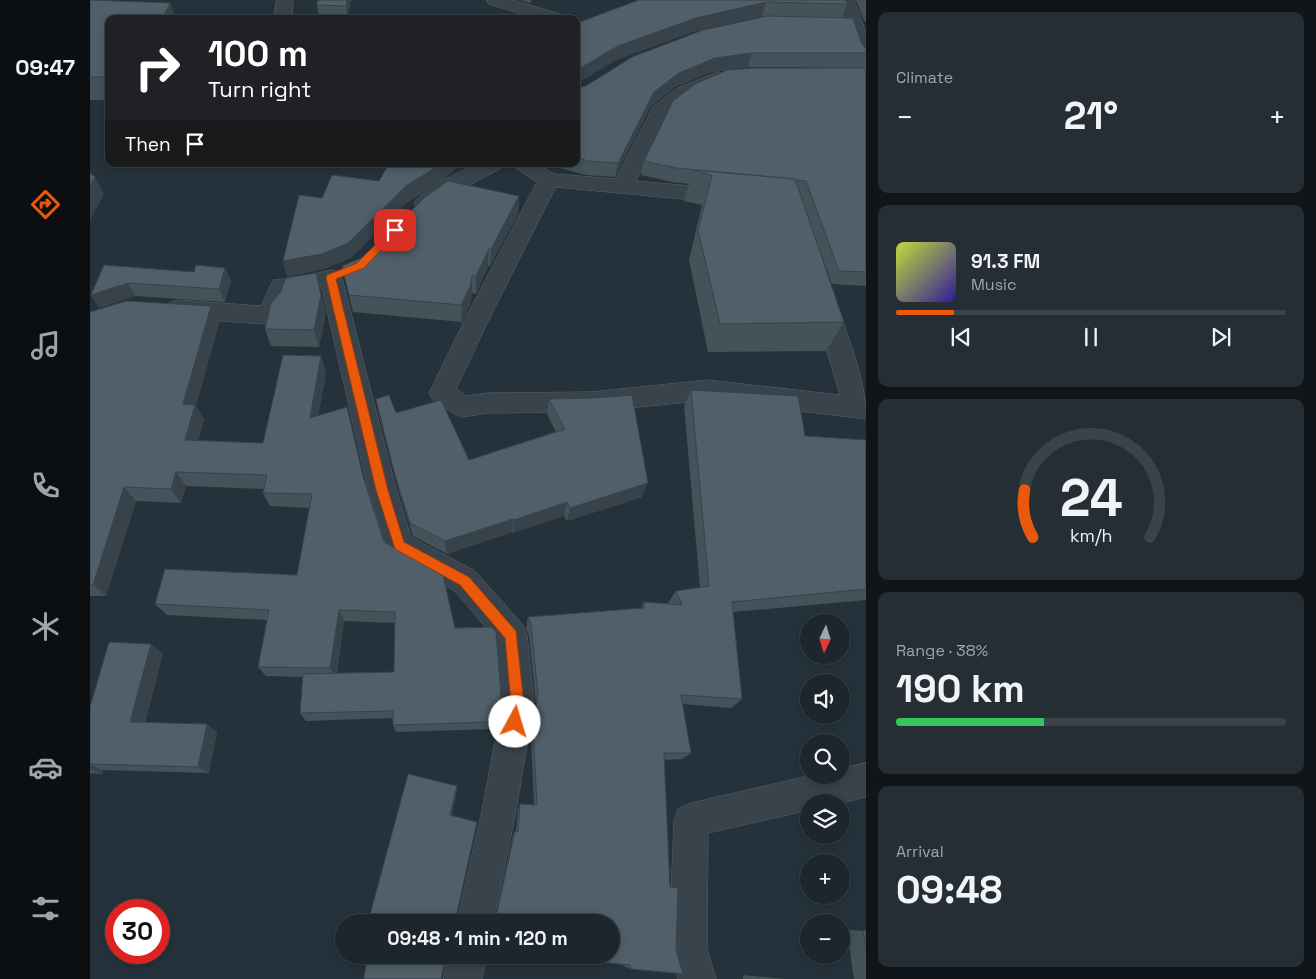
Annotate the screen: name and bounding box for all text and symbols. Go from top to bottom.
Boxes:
text: 100 m [208,32,308,76]
icon: right [125,35,190,100]
text: 09:47 [15,53,75,81]
text: Climate [896,67,953,88]
text: Turn right [208,75,311,103]
text: 21° [1064,92,1118,140]
text: − [896,99,913,135]
text: + [1269,99,1286,135]
icon: arrive [181,130,209,158]
text: Then [125,132,171,157]
icon: directions [28,187,63,222]
pin [374,209,416,251]
icon: arrive [381,216,409,244]
text: 91.3 FM [971,249,1040,274]
text: Music [971,274,1017,295]
icon: previous [947,323,975,351]
icon: pause [1077,323,1105,351]
icon: next [1207,323,1235,351]
icon: music [28,328,63,363]
text: 24 [1059,465,1123,531]
icon: phone [28,468,63,503]
text: km/h [1070,524,1112,547]
icon: climate [28,609,63,644]
north arrow [800,614,850,664]
map controls [800,614,850,964]
text: Range · 38% [896,640,988,661]
text: 190 km [896,665,1025,713]
button: sound [800,674,850,724]
position arrow [488,695,540,747]
button: search [800,734,850,784]
icon: car [28,750,63,785]
button: layers [800,794,850,844]
text: Arrival [896,841,944,862]
button: + [800,854,850,904]
text: 09:48 [896,866,1002,914]
icon: filters [28,891,63,926]
speed limit sign: 30 [105,899,170,964]
button: − [800,914,850,964]
text: 09:48 · 1 min · 120 m [387,926,568,951]

